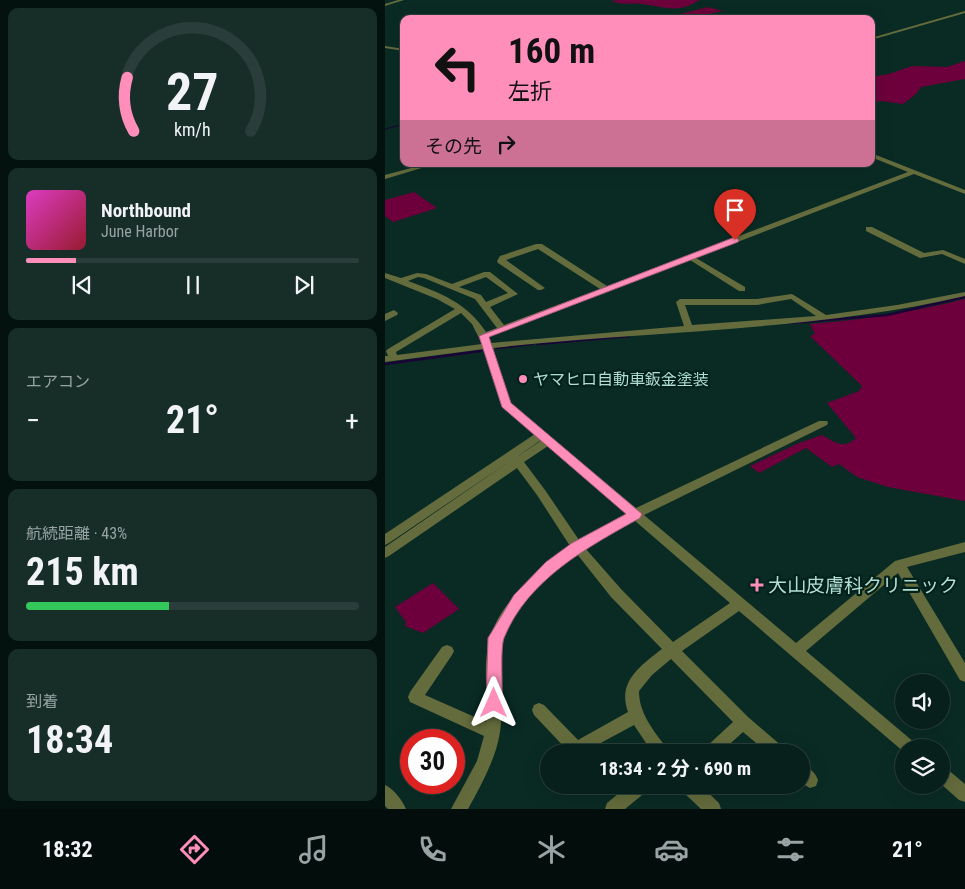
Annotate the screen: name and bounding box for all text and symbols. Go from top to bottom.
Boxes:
text: 160 m [508,31,595,72]
icon: left [425,35,490,100]
text: 27 [166,62,219,123]
text: 左折 [508,79,552,104]
text: km/h [174,119,211,140]
icon: right [492,130,520,158]
text: その先 [425,135,482,158]
pin [714,189,756,240]
icon: arrive [721,196,749,224]
text: Northbound [101,199,191,222]
text: June Harbor [101,222,179,241]
icon: previous [68,271,96,299]
icon: pause [179,271,207,299]
icon: next [290,271,318,299]
place label: ヤマヒロ自動車鈑金塗装 [533,370,709,389]
text: エアコン [26,372,90,391]
marker: ヤマヒロ自動車鈑金塗装 [517,373,529,385]
text: 21° [166,398,219,442]
text: − [26,404,40,437]
text: + [345,404,359,437]
text: 航続距離 · 43% [26,524,127,543]
text: 215 km [26,550,139,594]
place label: 大山皮膚科クリニック [768,574,958,597]
marker: 大山皮膚科クリニック [750,578,764,592]
map controls [895,674,950,794]
button: sound [895,674,950,729]
position arrow [467,676,519,728]
text: 到着 [26,692,58,711]
text: 18:34 [26,718,113,762]
speed limit sign: 30 [400,729,465,794]
button: layers [895,739,950,794]
text: 18:34 · 2 分 · 690 m [599,757,751,780]
icon: directions [177,832,212,867]
icon: music [296,832,331,867]
icon: phone [415,832,450,867]
icon: climate [534,832,569,867]
icon: car [654,832,689,867]
icon: filters [773,832,808,867]
text: 18:32 [42,837,93,862]
text: 21° [892,837,923,862]

